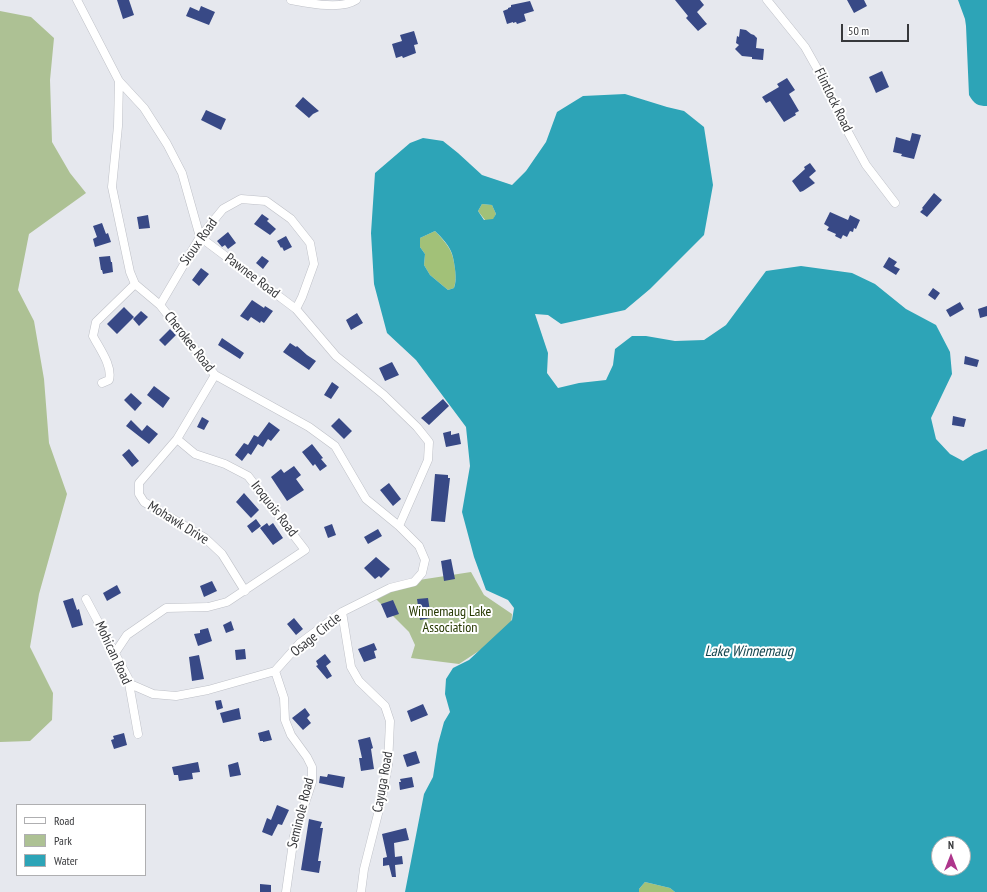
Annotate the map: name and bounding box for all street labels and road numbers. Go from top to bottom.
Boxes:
street label: Flintlock Road [810,65,856,135]
street label: Sioux Road [177,215,221,269]
street label: Pawnee Road [221,250,283,302]
street label: Cherokee Road [160,309,218,375]
street label: Iroquois Road [247,478,301,540]
street label: Mohawk Drive [144,498,212,548]
street label: Osage Circle [287,610,345,660]
street label: Mohican Road [91,619,135,687]
street label: Cayuga Road [369,750,397,814]
street label: Seminole Road [284,776,318,850]

